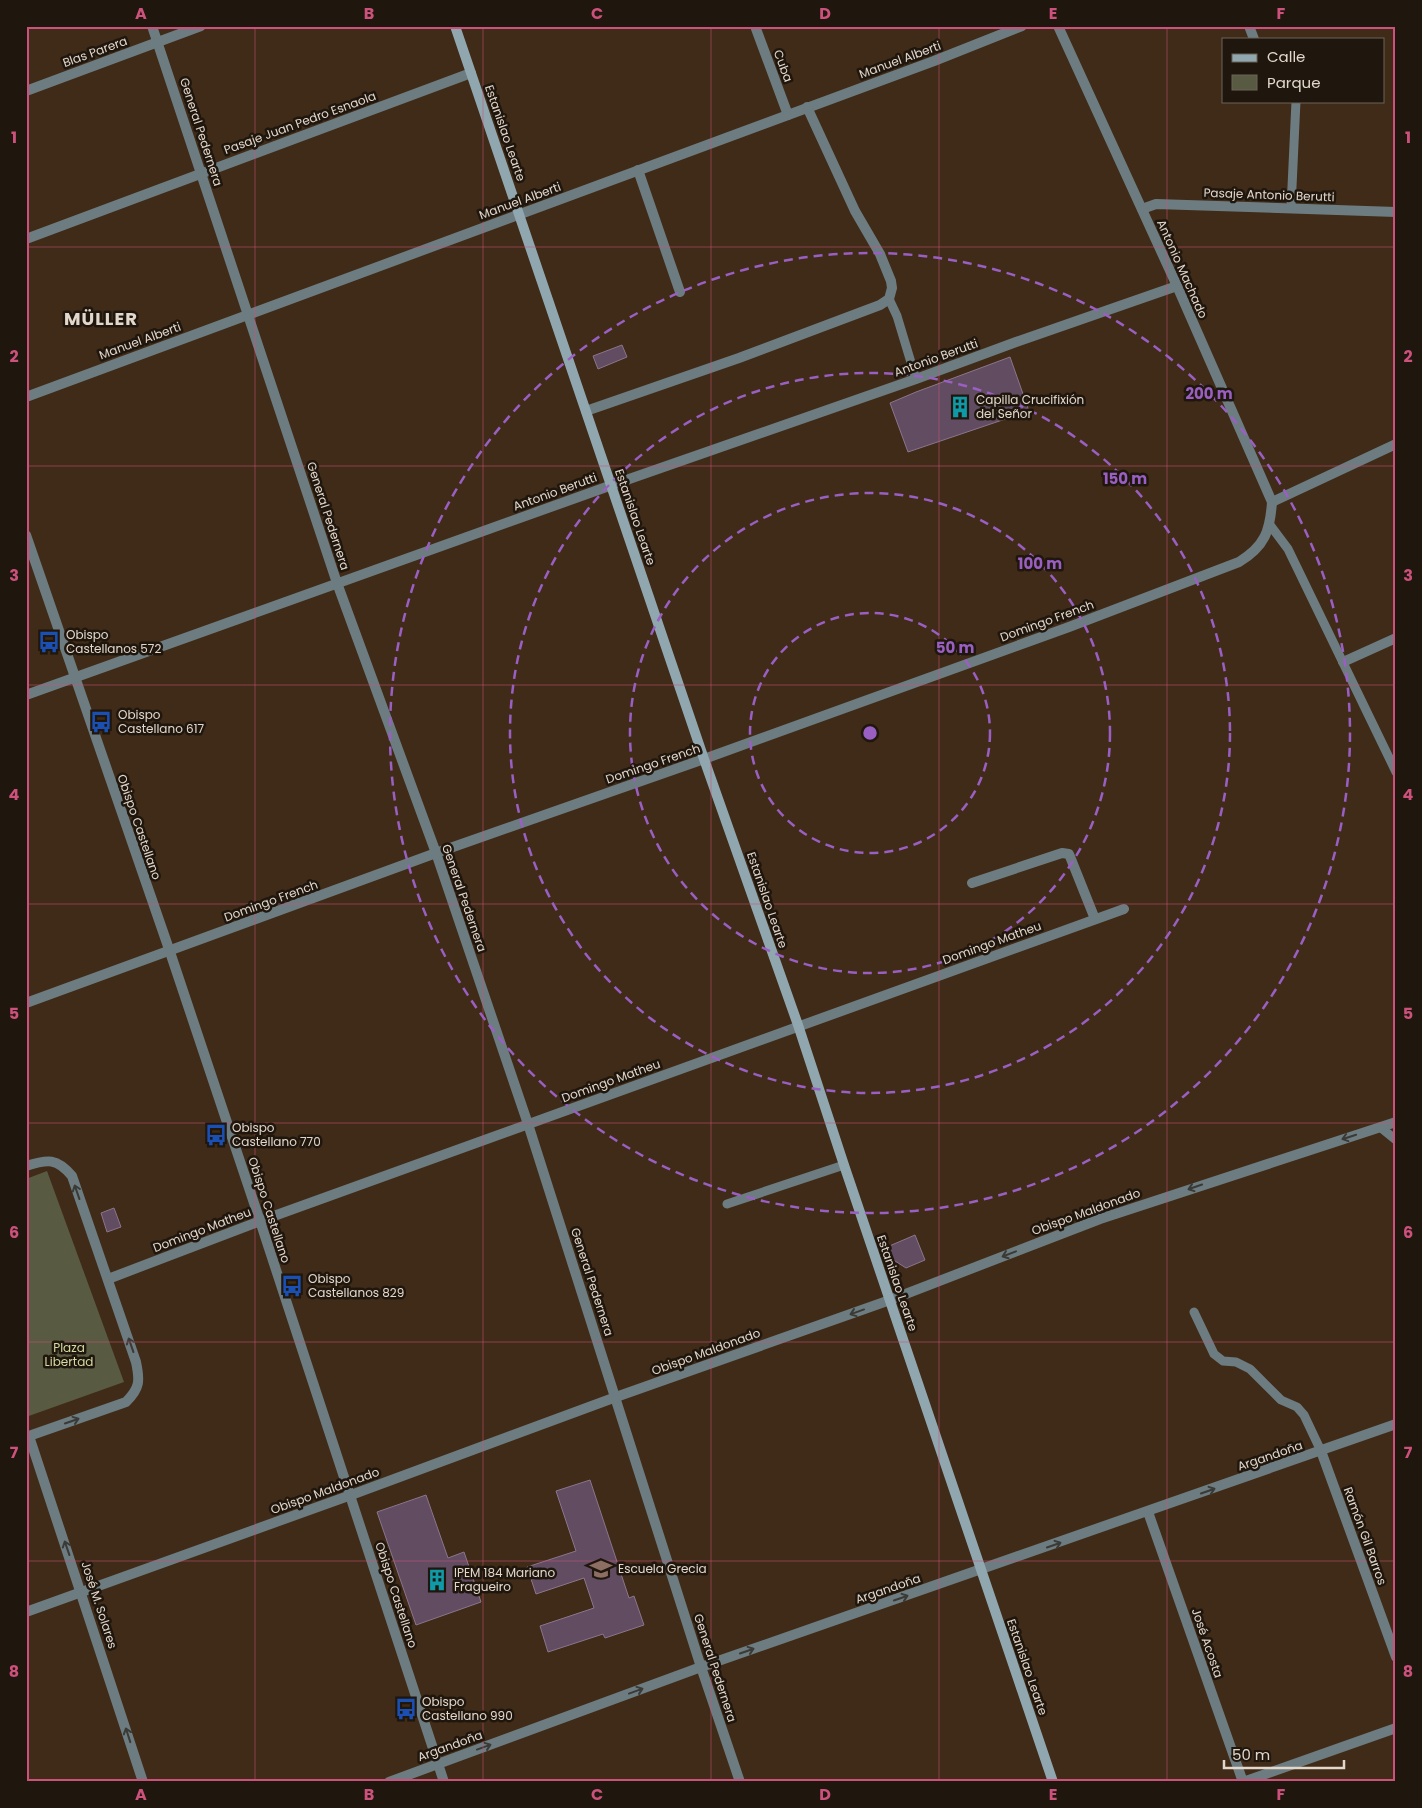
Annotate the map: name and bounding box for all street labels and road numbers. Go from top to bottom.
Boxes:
street label: Blas Parera [60,32,129,71]
street label: Manuel Alberti [857,37,943,82]
street label: Cuba [770,47,797,84]
street label: General Pedernera [176,76,227,188]
street label: Estanislao Learte [481,82,530,183]
street label: Pasaje Juan Pedro Esnaola [221,87,378,158]
street label: Manuel Alberti [477,178,563,223]
street label: Pasaje Antonio Berutti [1203,184,1335,205]
street label: Antonio Machado [1153,217,1212,321]
street label: Manuel Alberti [97,318,183,363]
street label: Antonio Berutti [892,334,980,381]
street label: General Pedernera [303,460,354,572]
street label: Estanislao Learte [611,466,660,567]
street label: Antonio Berutti [511,468,599,515]
street label: Domingo French [998,596,1096,645]
street label: Domingo French [603,739,702,788]
street label: Obispo Castellano [113,772,166,882]
street label: General Pedernera [438,842,491,954]
street label: Estanislao Learte [743,849,792,950]
street label: Domingo French [222,876,320,925]
street label: Domingo Matheu [940,917,1043,968]
street label: Domingo Matheu [559,1055,662,1106]
street label: Obispo Castellano [244,1155,295,1265]
street label: Obispo Maldonado [1029,1184,1143,1239]
street label: Domingo Matheu [150,1203,253,1256]
street label: General Pedernera [567,1226,618,1338]
street label: Estanislao Learte [873,1232,922,1333]
street label: Obispo Maldonado [649,1324,763,1379]
street label: Argandoña [1235,1436,1305,1475]
street label: Obispo Maldonado [268,1463,382,1518]
street label: Ramón Gil Barros [1340,1484,1391,1587]
street label: Obispo Castellano [371,1540,422,1650]
street label: José M. Solares [77,1559,122,1651]
street label: Argandoña [853,1569,923,1608]
street label: José Acosta [1188,1606,1227,1680]
street label: General Pedernera [690,1612,741,1724]
street label: Estanislao Learte [1003,1616,1052,1717]
street label: Argandoña [415,1726,485,1765]

